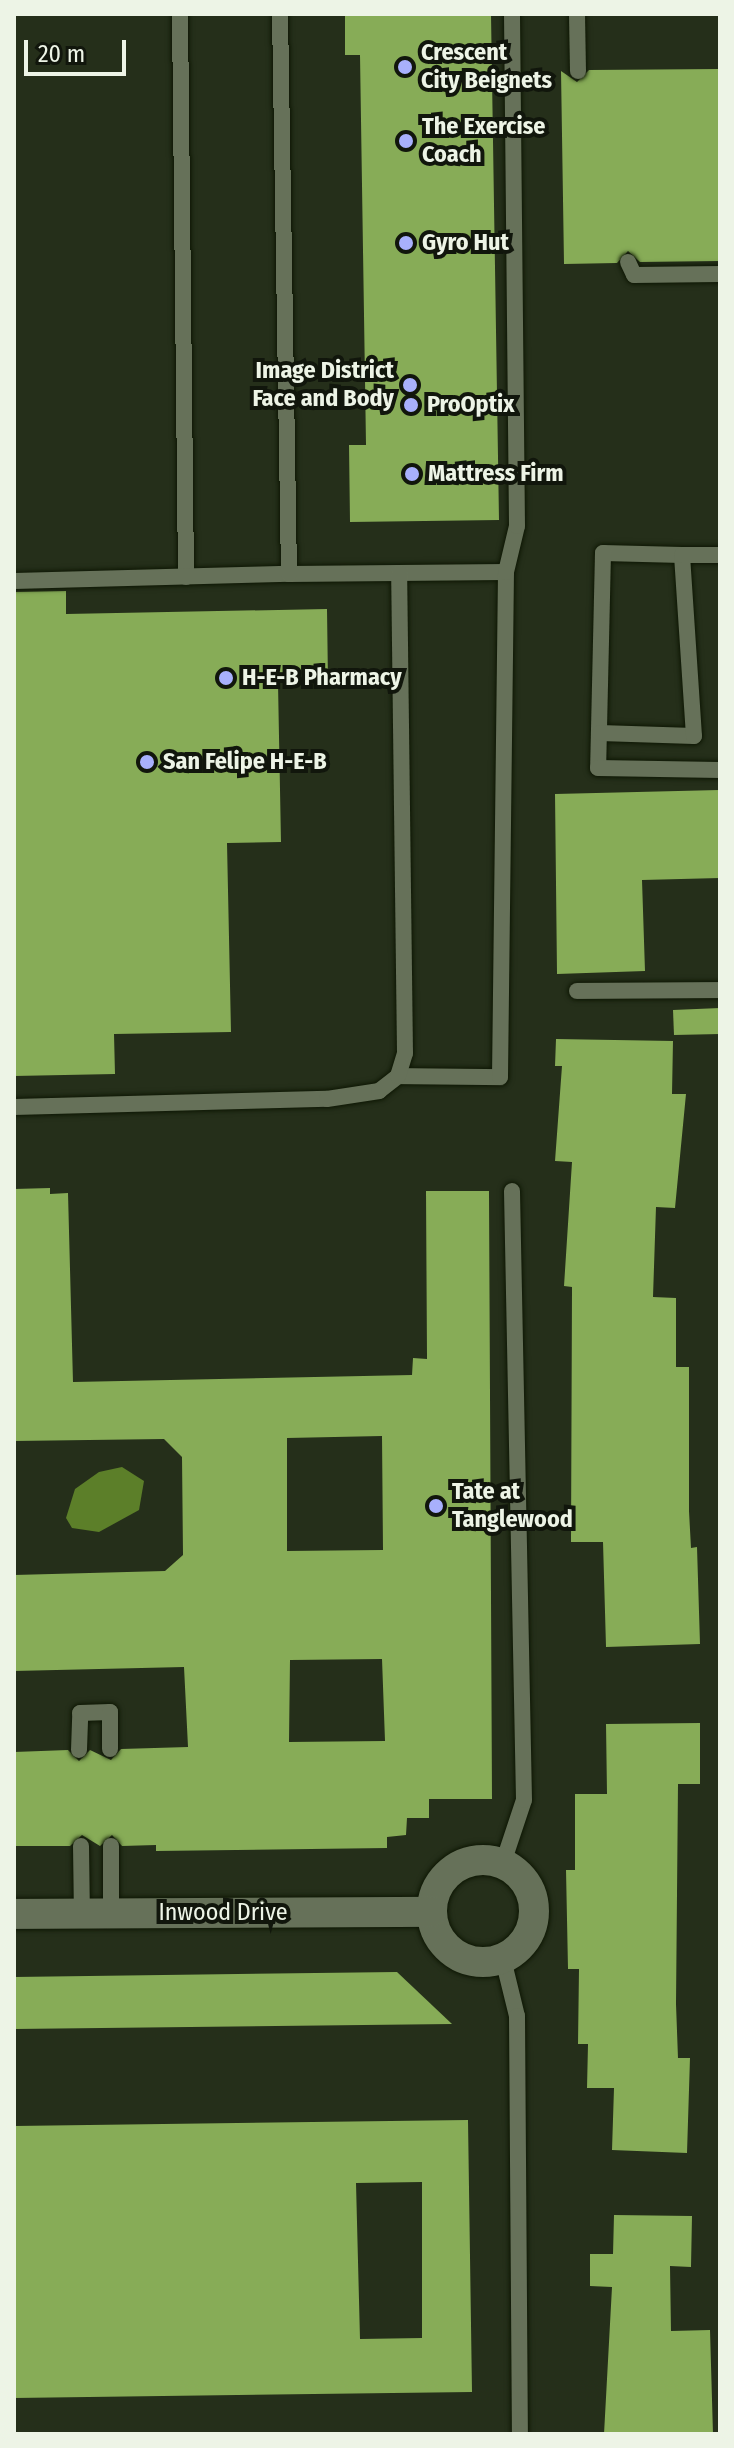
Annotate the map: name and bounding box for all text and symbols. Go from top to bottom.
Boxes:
scale bar [28,24,130,74]
place label: Crescent City Beignets [421,39,552,95]
text: 20 m [38,40,85,68]
marker: Crescent City Beignets [396,58,414,76]
place label: The Exercise Coach [422,113,545,169]
marker: The Exercise Coach [397,132,415,150]
place label: Gyro Hut [422,229,509,257]
marker: Gyro Hut [397,234,415,252]
place label: Image District Face and Body [252,357,394,413]
marker: Image District Face and Body [401,376,419,394]
place label: ProOptix [427,391,515,419]
marker: ProOptix [402,396,420,414]
place label: Mattress Firm [428,460,564,488]
marker: Mattress Firm [403,465,421,483]
place label: H-E-B Pharmacy [242,664,402,692]
marker: H-E-B Pharmacy [217,669,235,687]
place label: San Felipe H-E-B [163,748,327,776]
marker: San Felipe H-E-B [138,753,156,771]
place label: Tate at Tanglewood [452,1478,573,1534]
marker: Tate at Tanglewood [427,1497,445,1515]
street label: Inwood Drive [158,1899,288,1927]

